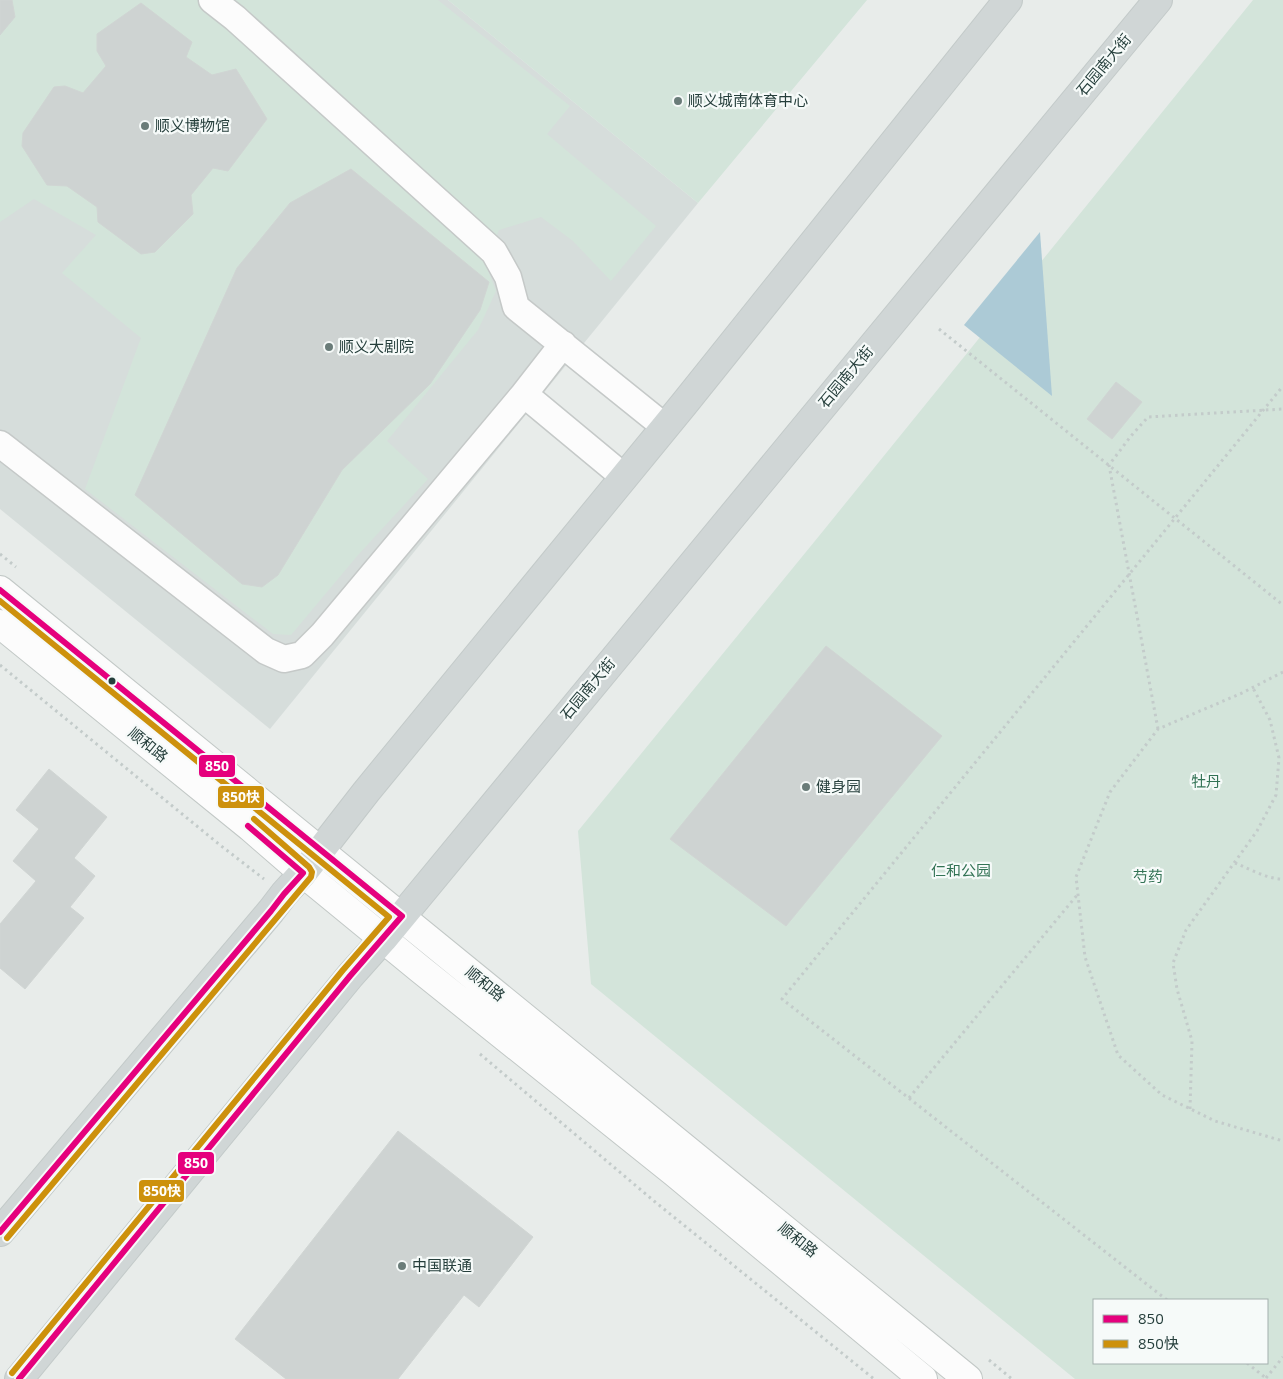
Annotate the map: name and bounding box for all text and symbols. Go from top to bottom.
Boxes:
street label: 石园南大街 [1071,29,1135,100]
place label: 顺义城南体育中心 [688,90,808,110]
marker: 顺义城南体育中心 [672,95,684,107]
place label: 顺义博物馆 [155,115,230,135]
marker: 顺义博物馆 [139,120,151,132]
place label: 顺义大剧院 [339,336,414,356]
marker: 顺义大剧院 [323,341,335,353]
street label: 石园南大街 [813,341,877,412]
street label: 石园南大街 [555,653,619,724]
unlabelled marker [107,676,117,686]
street label: 顺和路 [125,722,172,766]
line badge: 850 [198,754,236,778]
text: 850 [205,756,229,775]
park label: 牡丹 [1191,771,1221,791]
place label: 健身园 [816,776,861,796]
marker: 健身园 [800,781,812,793]
line badge: 850快 [217,785,265,809]
text: 850快 [222,787,260,806]
park label: 仁和公园 [931,860,991,880]
park label: 芍药 [1133,866,1163,886]
street label: 顺和路 [462,961,509,1005]
line badge: 850 [177,1151,215,1175]
text: 850 [184,1153,208,1172]
line badge: 850快 [138,1179,185,1203]
text: 850快 [143,1181,181,1200]
street label: 顺和路 [775,1217,822,1261]
place label: 中国联通 [412,1255,472,1275]
marker: 中国联通 [396,1260,408,1272]
legend [1093,1299,1268,1364]
text: 850 [1138,1308,1164,1328]
text: 850快 [1138,1333,1179,1353]

